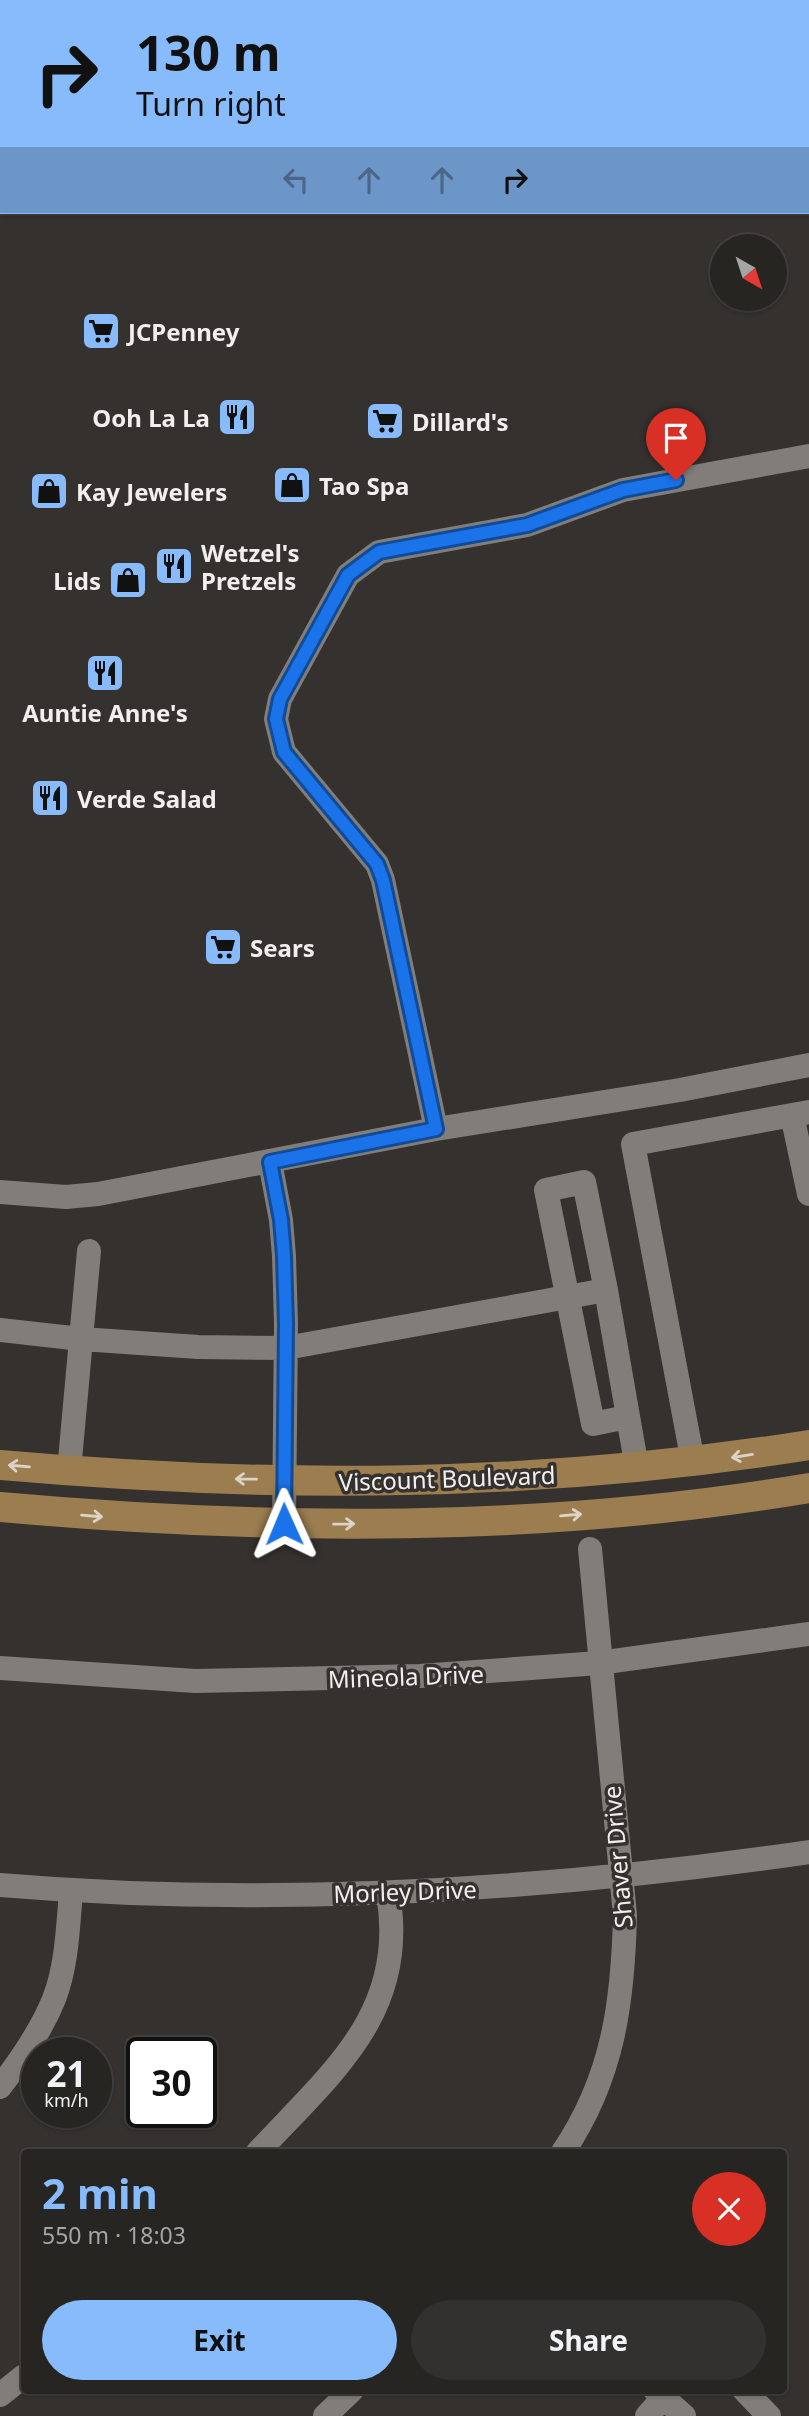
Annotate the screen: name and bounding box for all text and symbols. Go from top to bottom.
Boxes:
text: 130 m [136,19,281,85]
icon: right [21,28,112,119]
text: Turn right [136,82,286,125]
icon: left [277,161,315,199]
icon: ahead [350,161,388,199]
icon: ahead [423,161,461,199]
icon: right [496,161,534,199]
north arrow [710,234,788,312]
map controls [710,234,787,311]
supermarket icon: JCPenney [80,310,122,352]
place label: JCPenney [126,315,240,348]
restaurant icon: Ooh La La [216,396,258,438]
supermarket icon: Dillard's [364,400,406,442]
place label: Ooh La La [92,401,210,434]
place label: Dillard's [412,405,509,438]
pin [646,408,706,480]
icon: arrive [657,419,695,457]
shop icon: Tao Spa [271,464,313,506]
place label: Tao Spa [319,469,409,502]
shop icon: Kay Jewelers [28,470,70,512]
place label: Kay Jewelers [76,475,227,508]
place label: Wetzel's Pretzels [201,536,300,597]
restaurant icon: Wetzel's Pretzels [153,545,195,587]
shop icon: Lids [107,559,149,601]
place label: Lids [53,564,101,597]
restaurant icon: Auntie Anne's [84,652,126,694]
place label: Auntie Anne's [22,696,188,729]
restaurant icon: Verde Salad [29,777,71,819]
place label: Verde Salad [77,782,217,815]
supermarket icon: Sears [202,926,244,968]
place label: Sears [250,931,315,964]
one-way arrow [731,1450,753,1463]
street label: Viscount Boulevard [338,1458,556,1498]
one-way arrow [8,1459,31,1472]
one-way arrow [235,1472,258,1486]
position arrow [247,1487,321,1561]
one-way arrow [560,1508,582,1521]
one-way arrow [81,1510,103,1523]
one-way arrow [332,1518,355,1531]
street label: Mineola Drive [327,1657,485,1695]
street label: Shaver Drive [594,1784,640,1930]
street label: Morley Drive [333,1872,477,1910]
speed limit sign: 30 [126,2037,217,2128]
text: 21 [46,2050,87,2097]
text: km/h [44,2088,89,2112]
text: 2 min [42,2164,158,2221]
button: close [692,2172,766,2246]
text: 550 m · 18:03 [42,2219,186,2251]
button: Exit [42,2300,397,2380]
button: Share [411,2300,766,2380]

